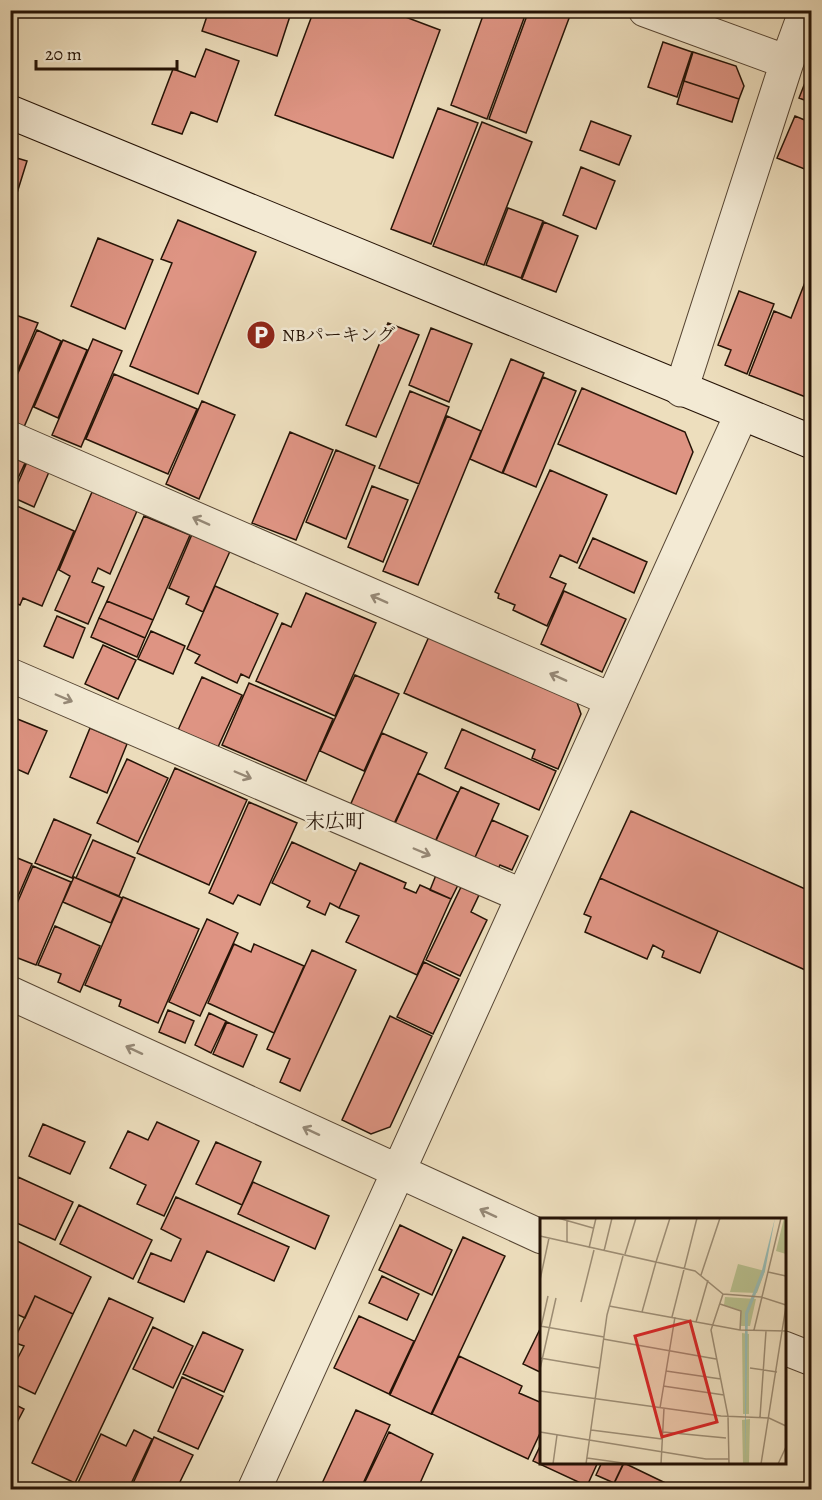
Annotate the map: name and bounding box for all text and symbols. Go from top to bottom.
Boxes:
scale bar [36,33,177,71]
text: 20 m [45,42,82,66]
parking icon: NBパーキング [245,319,277,351]
place label: NBパーキング [282,323,395,347]
one-way arrow [192,515,210,526]
one-way arrow [371,593,389,604]
one-way arrow [550,671,568,682]
one-way arrow [55,693,73,704]
one-way arrow [234,770,252,781]
district label: 末広町 [305,808,365,835]
one-way arrow [413,847,431,859]
one-way arrow [126,1043,144,1055]
one-way arrow [303,1125,321,1137]
one-way arrow [480,1206,498,1218]
inset map [540,1218,786,1464]

